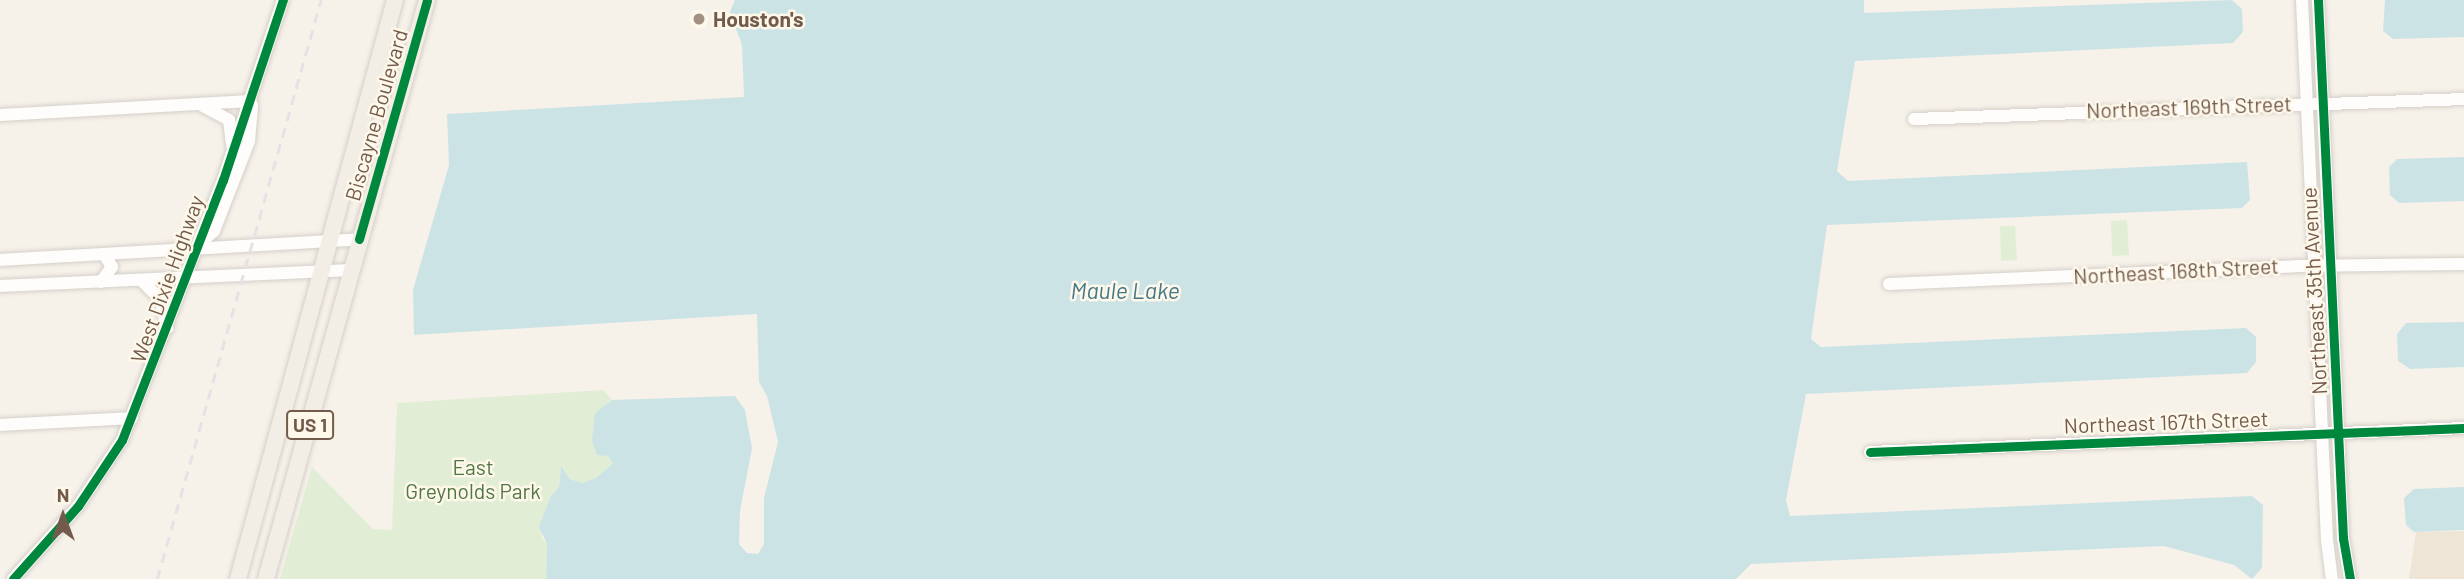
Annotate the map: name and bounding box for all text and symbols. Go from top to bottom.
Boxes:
place label: Houston's [713,6,804,32]
marker: Houston's [691,11,707,27]
street label: Biscayne Boulevard [339,26,413,204]
street label: Northeast 169th Street [2086,91,2292,123]
street label: Northeast 35th Avenue [2296,187,2332,395]
street label: West Dixie Highway [125,192,209,366]
street label: Northeast 168th Street [2073,253,2279,289]
water label: Maule Lake [1070,276,1180,304]
street label: Northeast 167th Street [2063,406,2269,438]
road number: US 1 [286,410,334,440]
park label: East Greynolds Park [405,454,541,504]
north arrow [28,481,98,551]
text: N [57,483,69,506]

